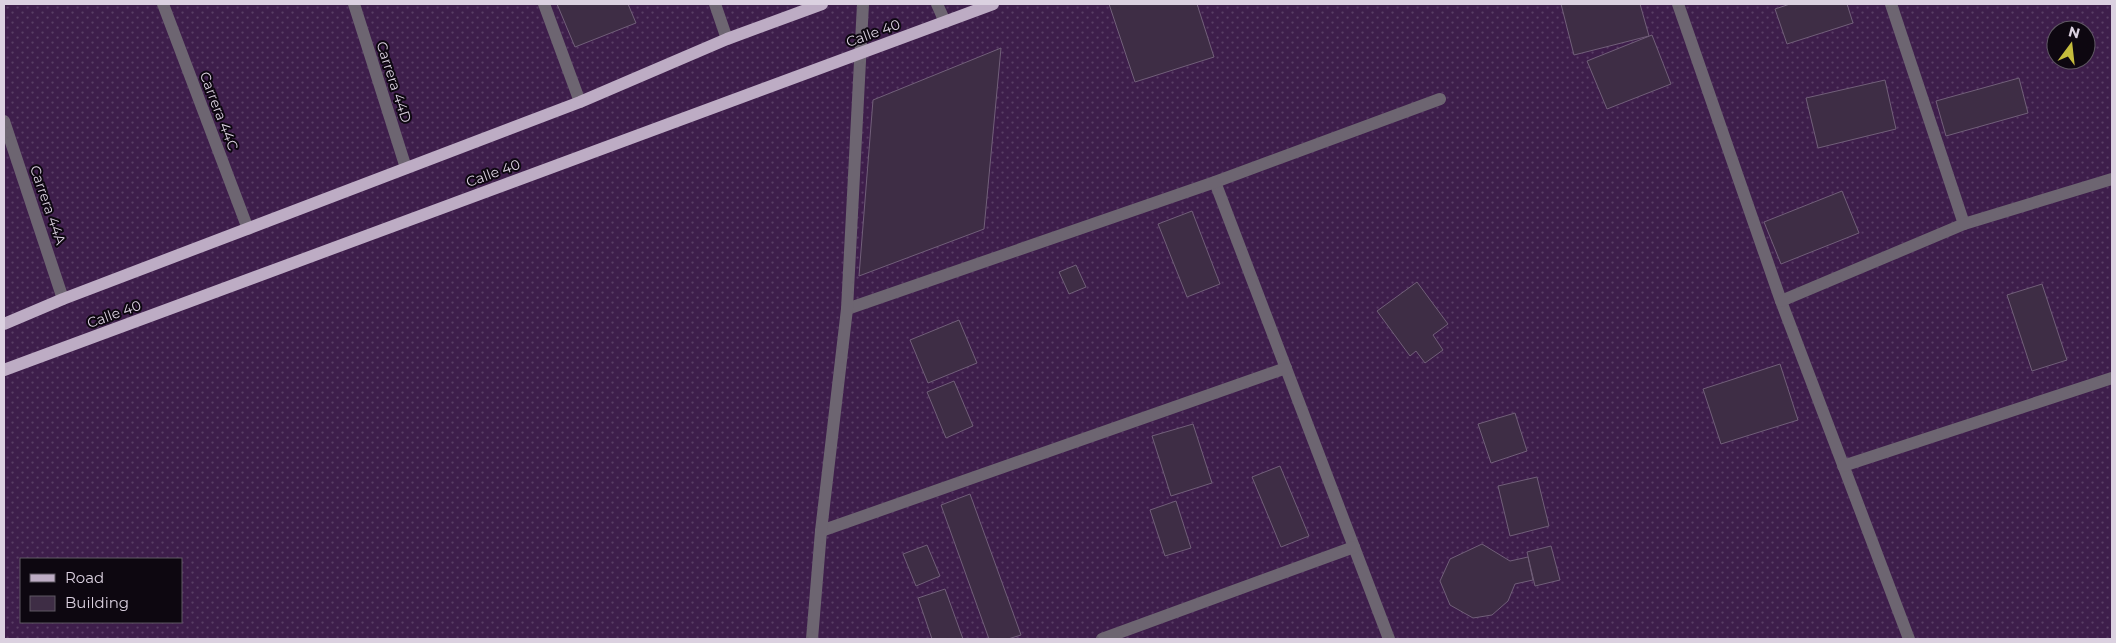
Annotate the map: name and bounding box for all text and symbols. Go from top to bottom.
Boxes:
street label: Calle 40 [843,15,903,51]
north arrow [2046,20,2096,70]
text: N [2067,22,2082,43]
street label: Carrera 44D [372,39,416,125]
street label: Carrera 44C [196,69,242,153]
street label: Calle 40 [463,155,523,191]
street label: Carrera 44A [26,163,70,248]
street label: Calle 40 [84,296,144,332]
legend [20,558,182,623]
text: Road [65,568,104,587]
text: Building [65,593,129,612]

